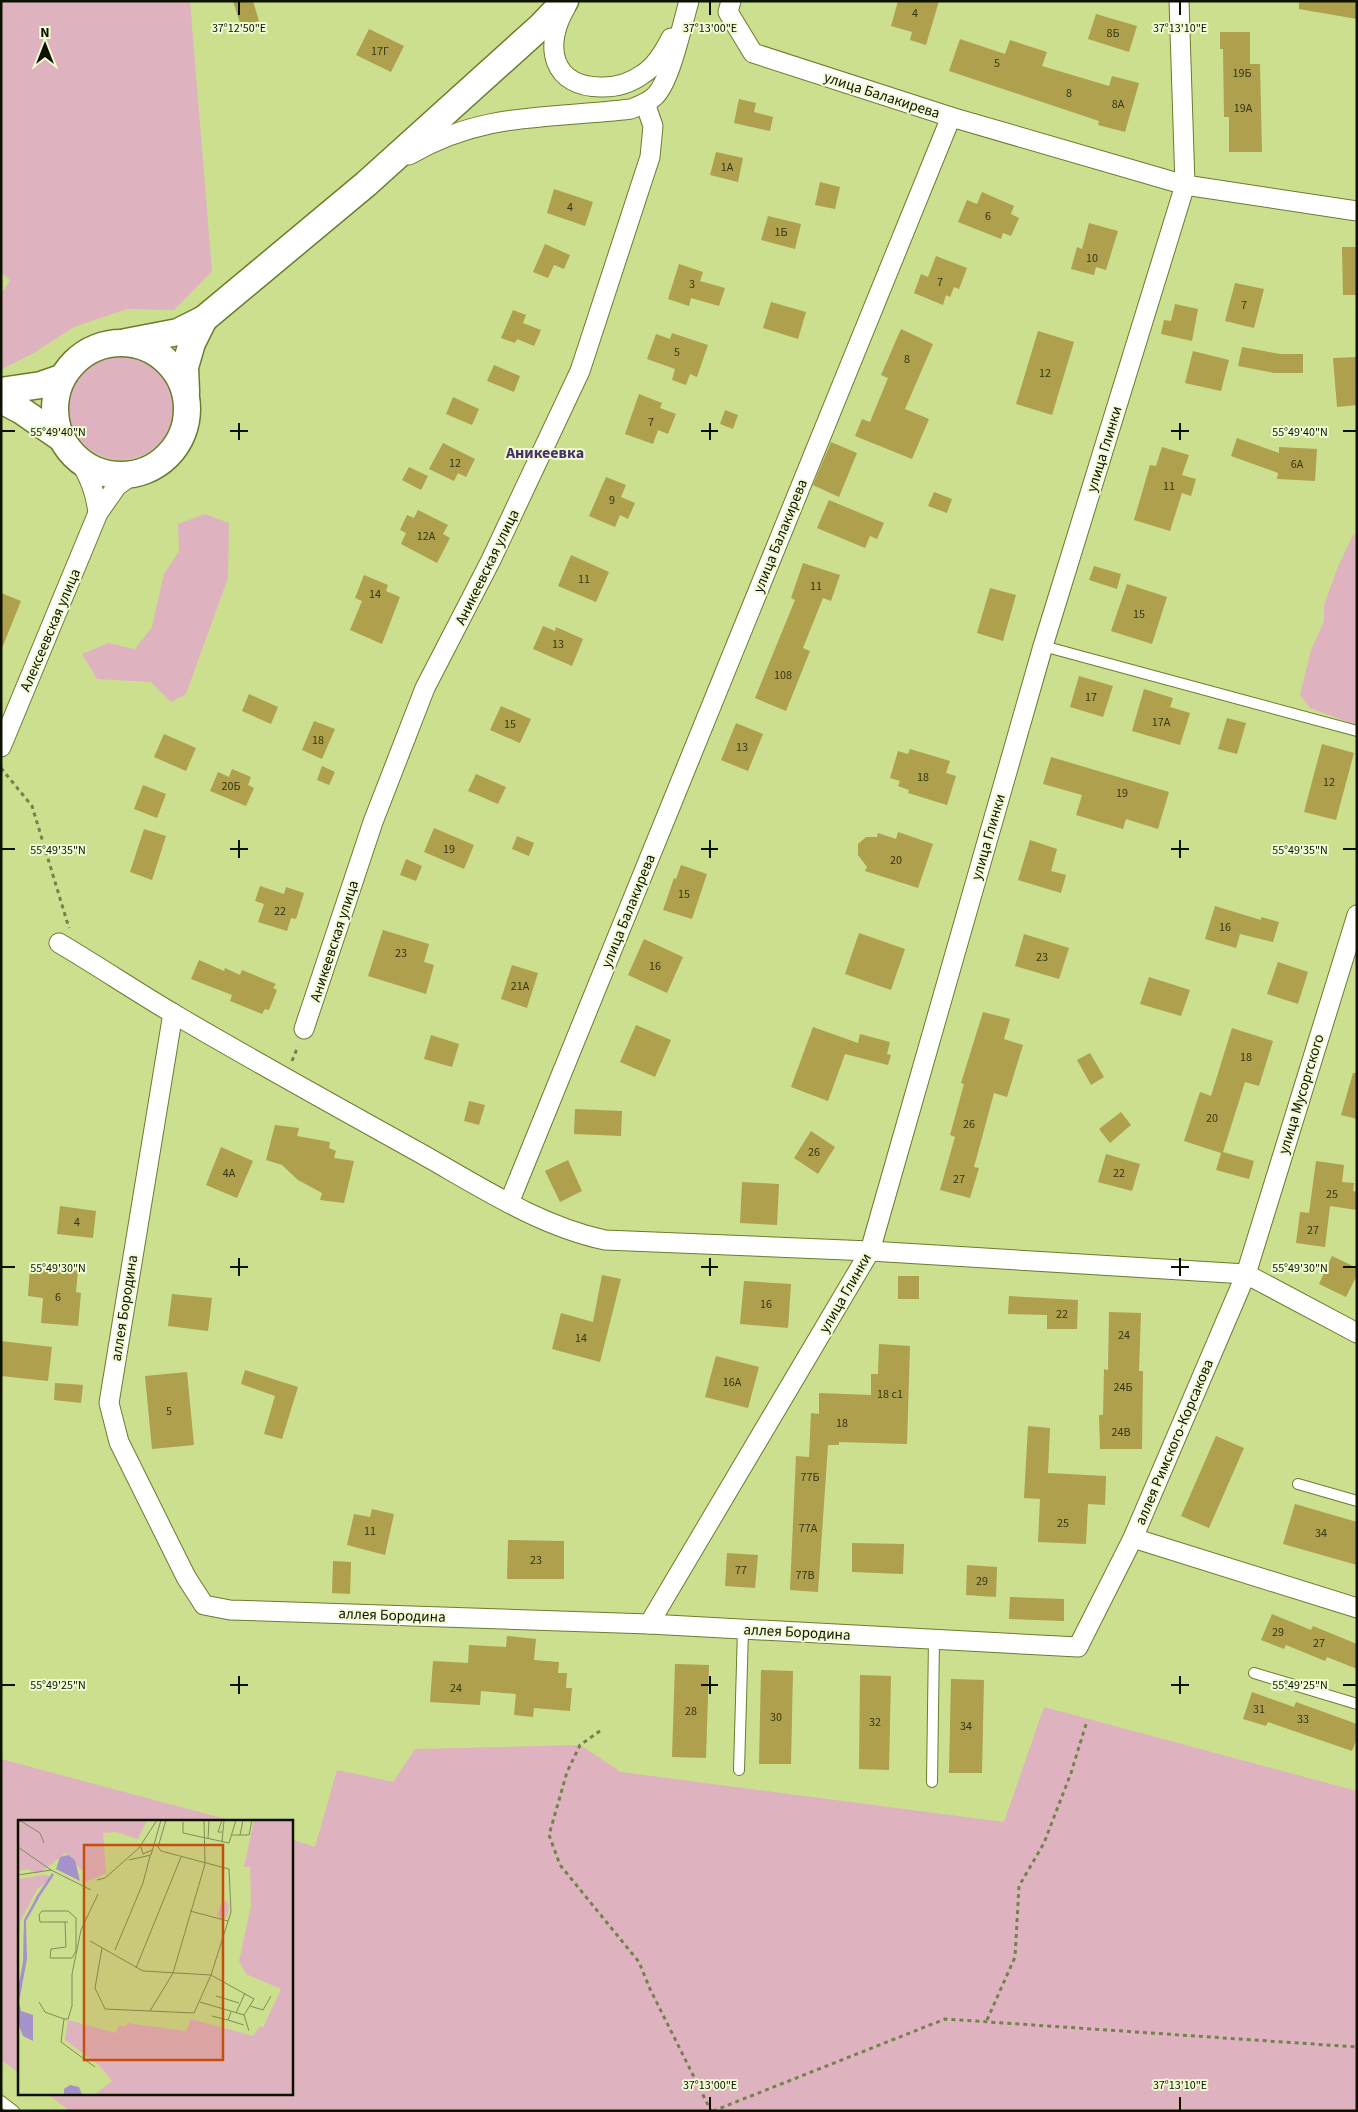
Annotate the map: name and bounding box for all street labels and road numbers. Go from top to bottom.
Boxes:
street label: улица Балакирева [821,67,943,124]
street label: улица Глинки [1081,404,1128,495]
street label: улица Балакирева [748,476,813,596]
street label: Аникеевская улица [450,506,525,629]
street label: Алексеевская улица [15,565,86,695]
street label: улица Глинки [966,792,1011,883]
street label: улица Балакирева [596,851,661,971]
street label: Аникеевская улица [305,878,364,1005]
street label: улица Мусоргского [1273,1032,1330,1157]
street label: улица Глинки [814,1250,877,1337]
street label: аллея Бородина [106,1253,143,1363]
street label: аллея Римского-Корсакова [1130,1356,1219,1528]
street label: аллея Бородина [338,1603,446,1628]
street label: аллея Бородина [743,1619,851,1646]

